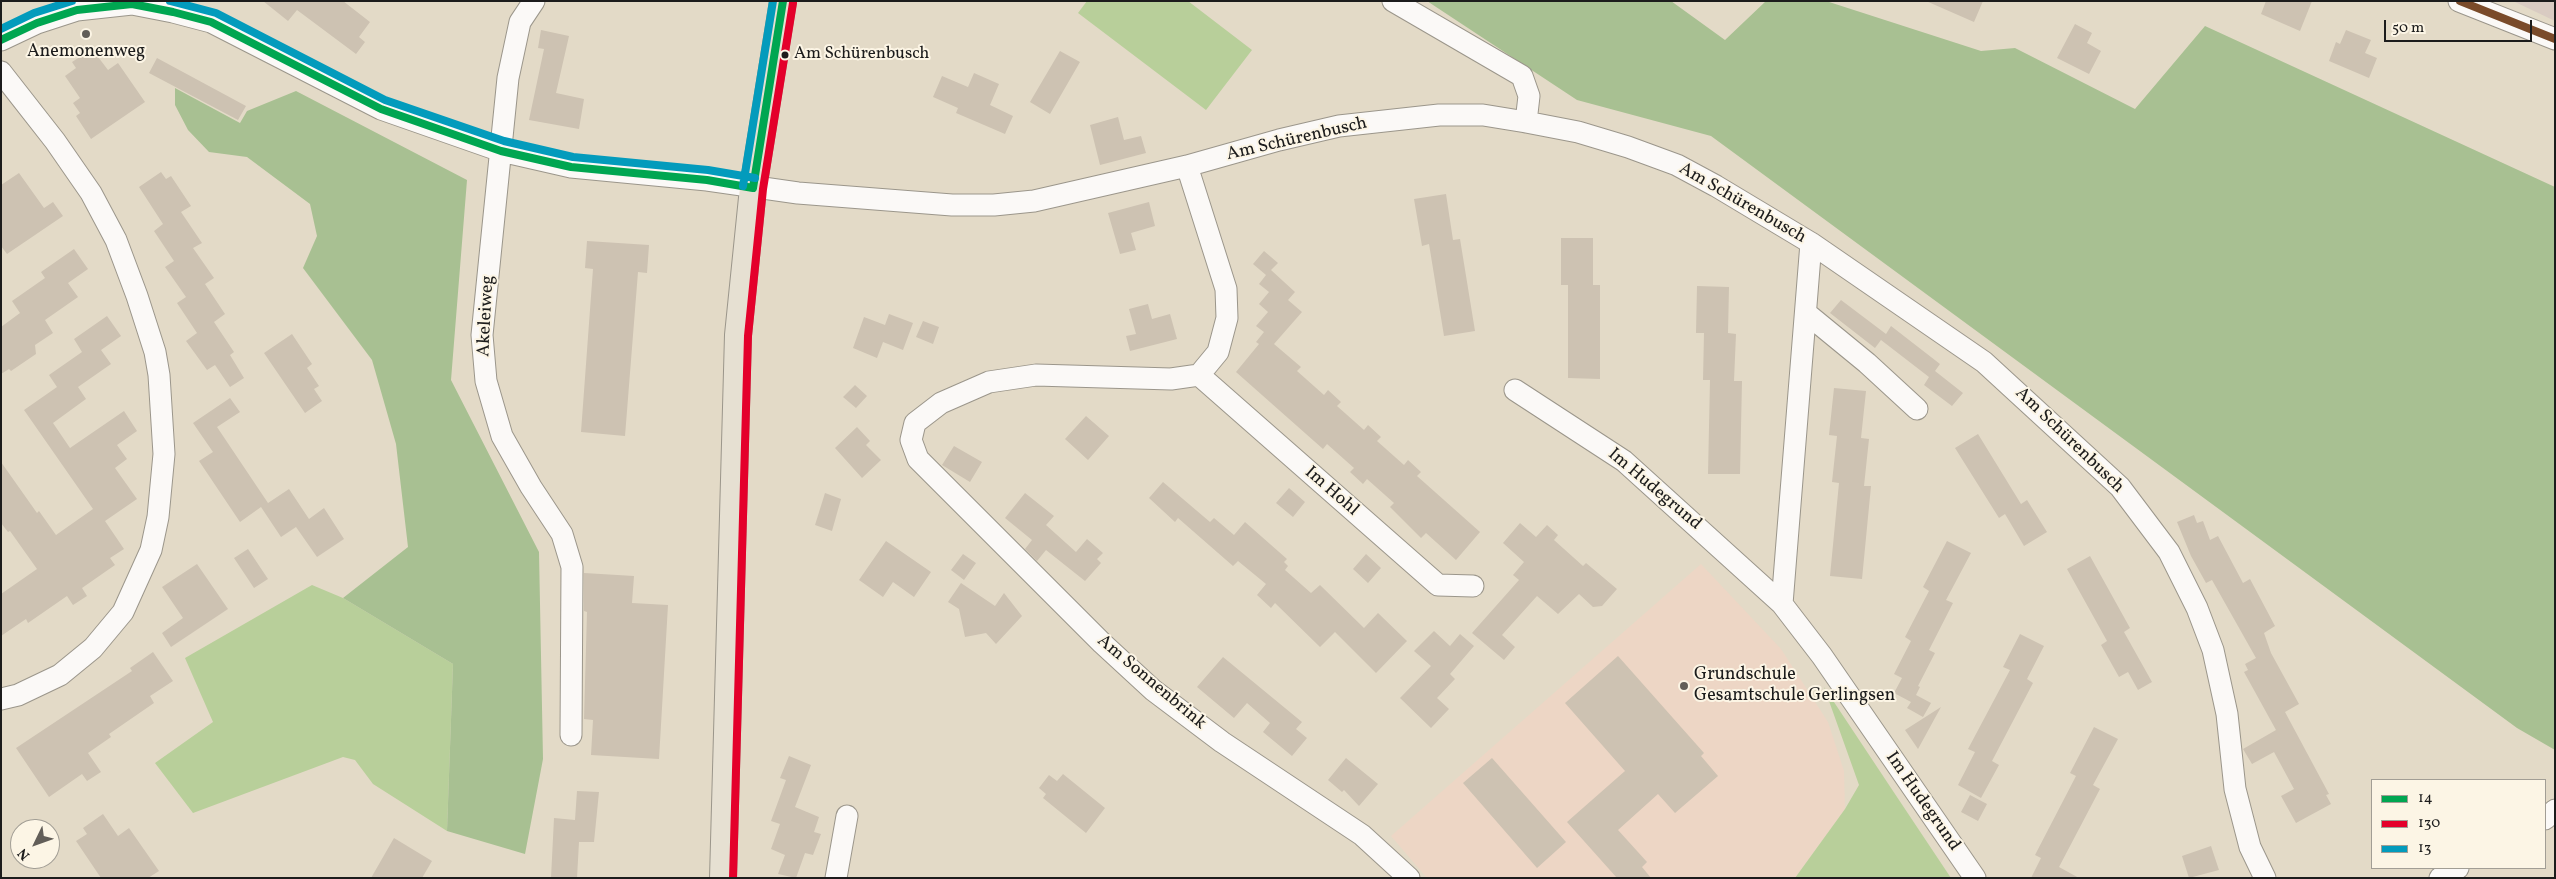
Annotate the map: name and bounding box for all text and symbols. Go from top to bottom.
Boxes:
scale bar [2386,10,2534,42]
text: 50 m [2392,18,2424,39]
marker: Anemonenweg [80,28,92,40]
place label: Anemonenweg [27,42,145,64]
place label: Am Schürenbusch [794,45,929,65]
marker: Am Schürenbusch [780,50,790,60]
street label: Am Schürenbusch [1225,113,1369,167]
street label: Am Schürenbusch [1674,159,1810,249]
street label: Akeleiweg [474,275,500,357]
street label: Am Schürenbusch [2010,383,2128,499]
street label: Im Hudegrund [1603,444,1705,536]
street label: Im Hohl [1299,463,1363,521]
street label: Am Sonnenbrink [1092,631,1210,735]
place label: Grundschule Gesamtschule Gerlingsen [1694,665,1895,708]
marker: Grundschule Gesamtschule Gerlingsen [1678,680,1690,692]
street label: Im Hudegrund [1880,748,1964,856]
legend [2371,779,2546,869]
text: 14 [2418,788,2433,809]
text: 130 [2418,813,2440,834]
north arrow [10,819,60,869]
text: 13 [2418,838,2432,859]
text: N [14,844,35,864]

